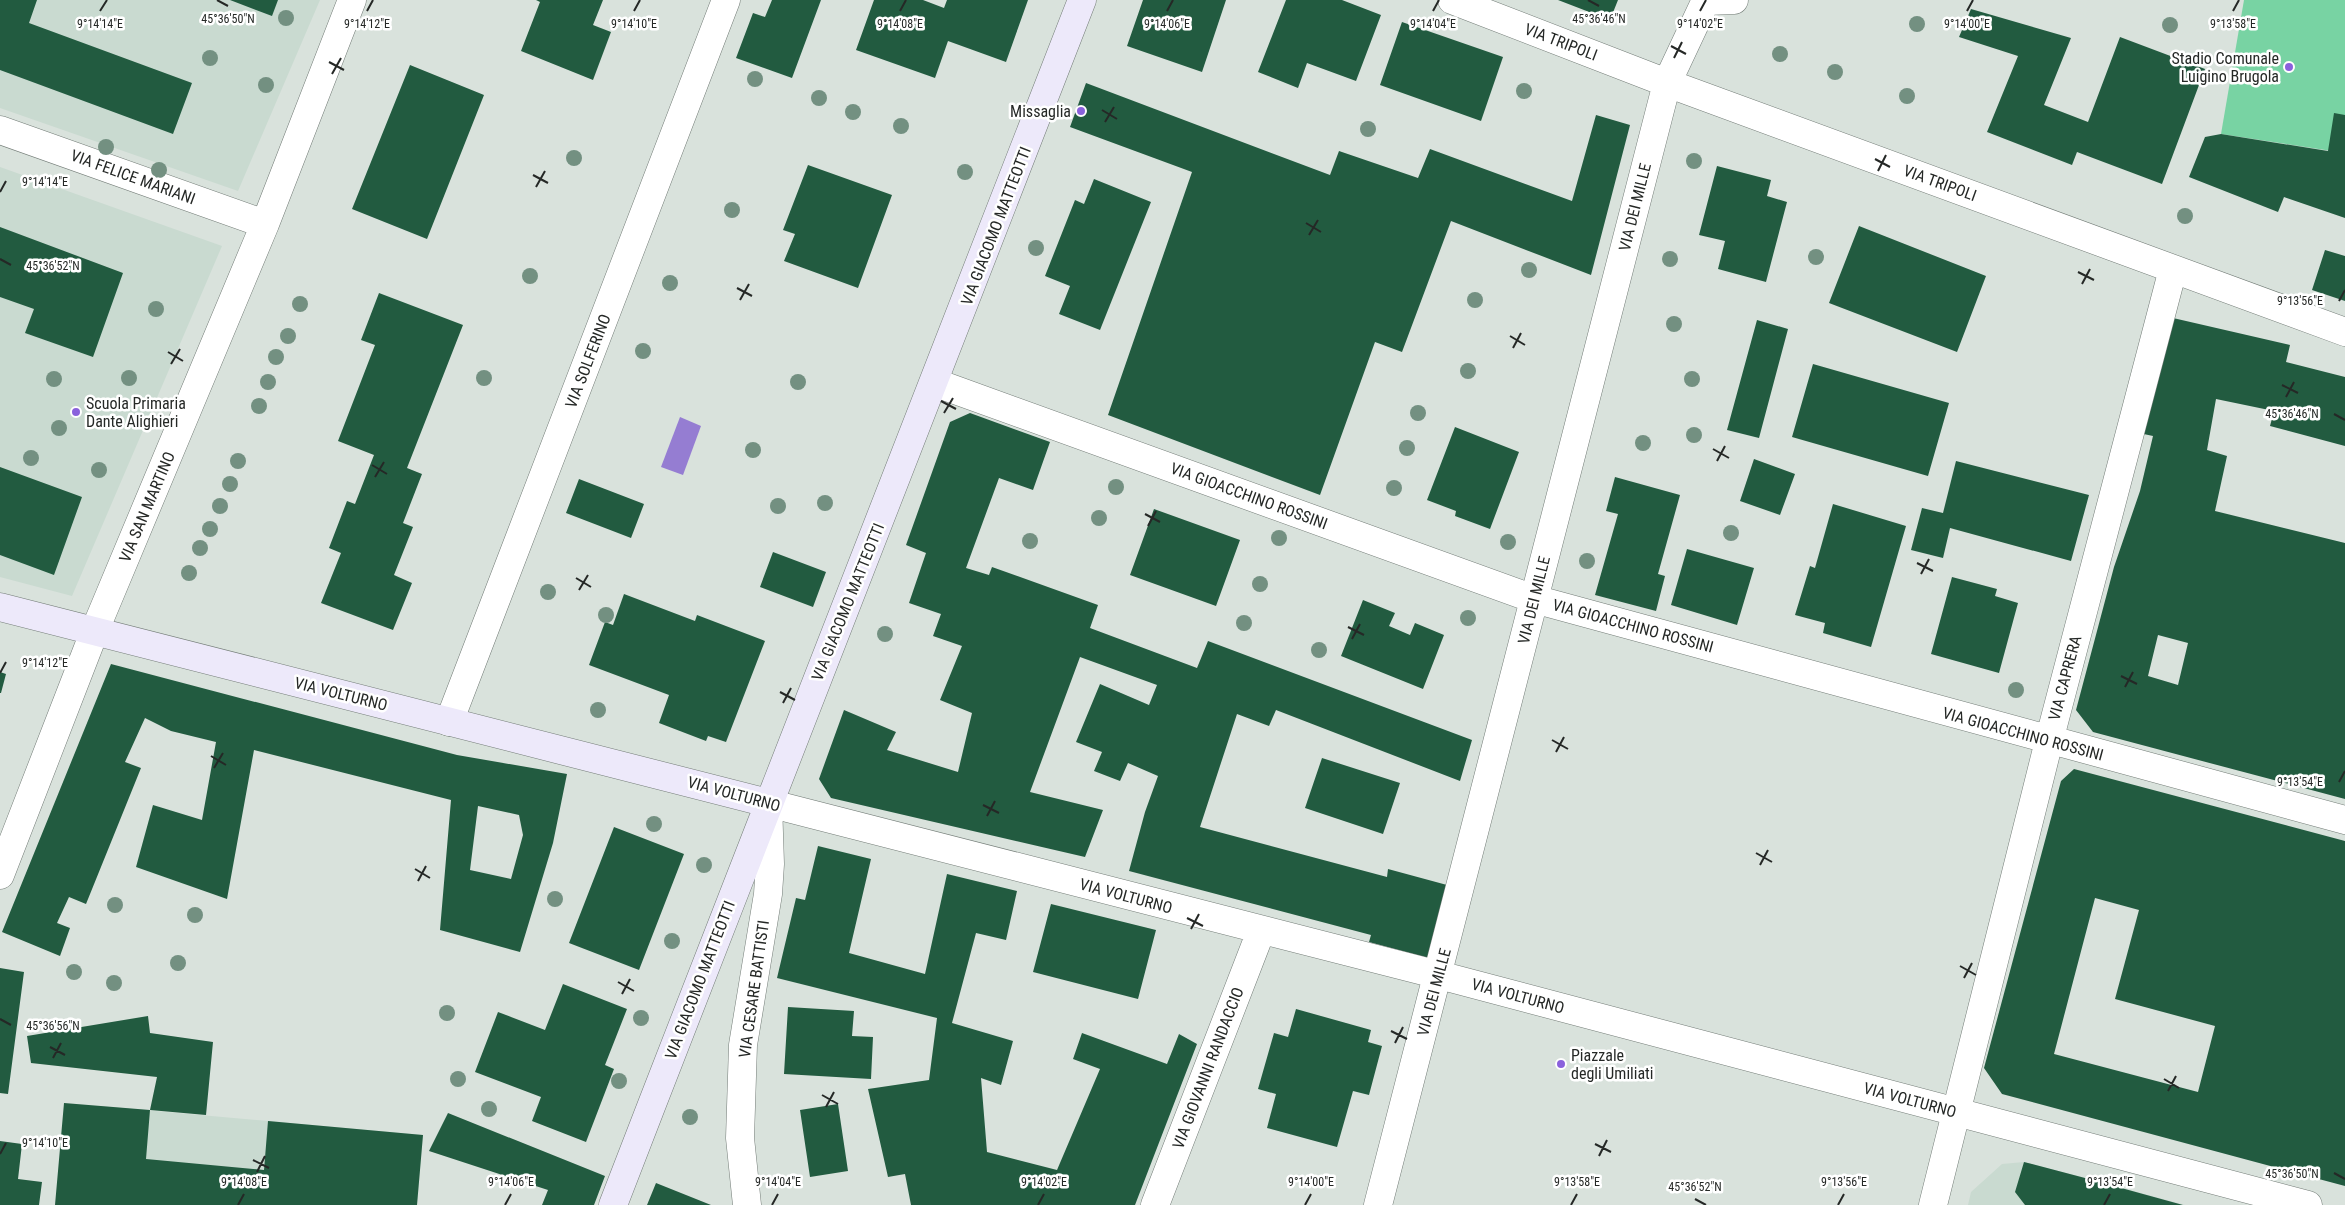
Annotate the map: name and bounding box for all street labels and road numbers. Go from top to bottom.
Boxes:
street label: VIA TRIPOLI [1522,19,1600,65]
street label: VIA GIACOMO MATTEOTTI [957,144,1035,308]
street label: VIA FELICE MARIANI [68,146,198,208]
street label: VIA DEI MILLE [1615,161,1655,253]
street label: VIA TRIPOLI [1901,161,1979,205]
street label: VIA SOLFERINO [561,311,615,411]
street label: VIA SAN MARTINO [115,449,179,565]
street label: VIA GIOACCHINO ROSSINI [1168,459,1330,533]
street label: VIA GIACOMO MATTEOTTI [808,520,888,684]
street label: VIA DEI MILLE [1514,554,1554,646]
street label: VIA GIOACCHINO ROSSINI [1550,595,1716,657]
street label: VIA CAPRERA [2045,633,2085,723]
street label: VIA VOLTURNO [292,673,390,715]
street label: VIA GIOACCHINO ROSSINI [1940,703,2106,765]
street label: VIA VOLTURNO [686,772,782,816]
street label: VIA VOLTURNO [1078,874,1174,918]
street label: VIA GIACOMO MATTEOTTI [661,898,739,1062]
street label: VIA CESARE BATTISTI [735,919,773,1059]
street label: VIA DEI MILLE [1413,946,1455,1038]
street label: VIA VOLTURNO [1470,974,1566,1018]
street label: VIA GIOVANNI RANDACCIO [1168,985,1248,1151]
street label: VIA VOLTURNO [1862,1078,1958,1122]

